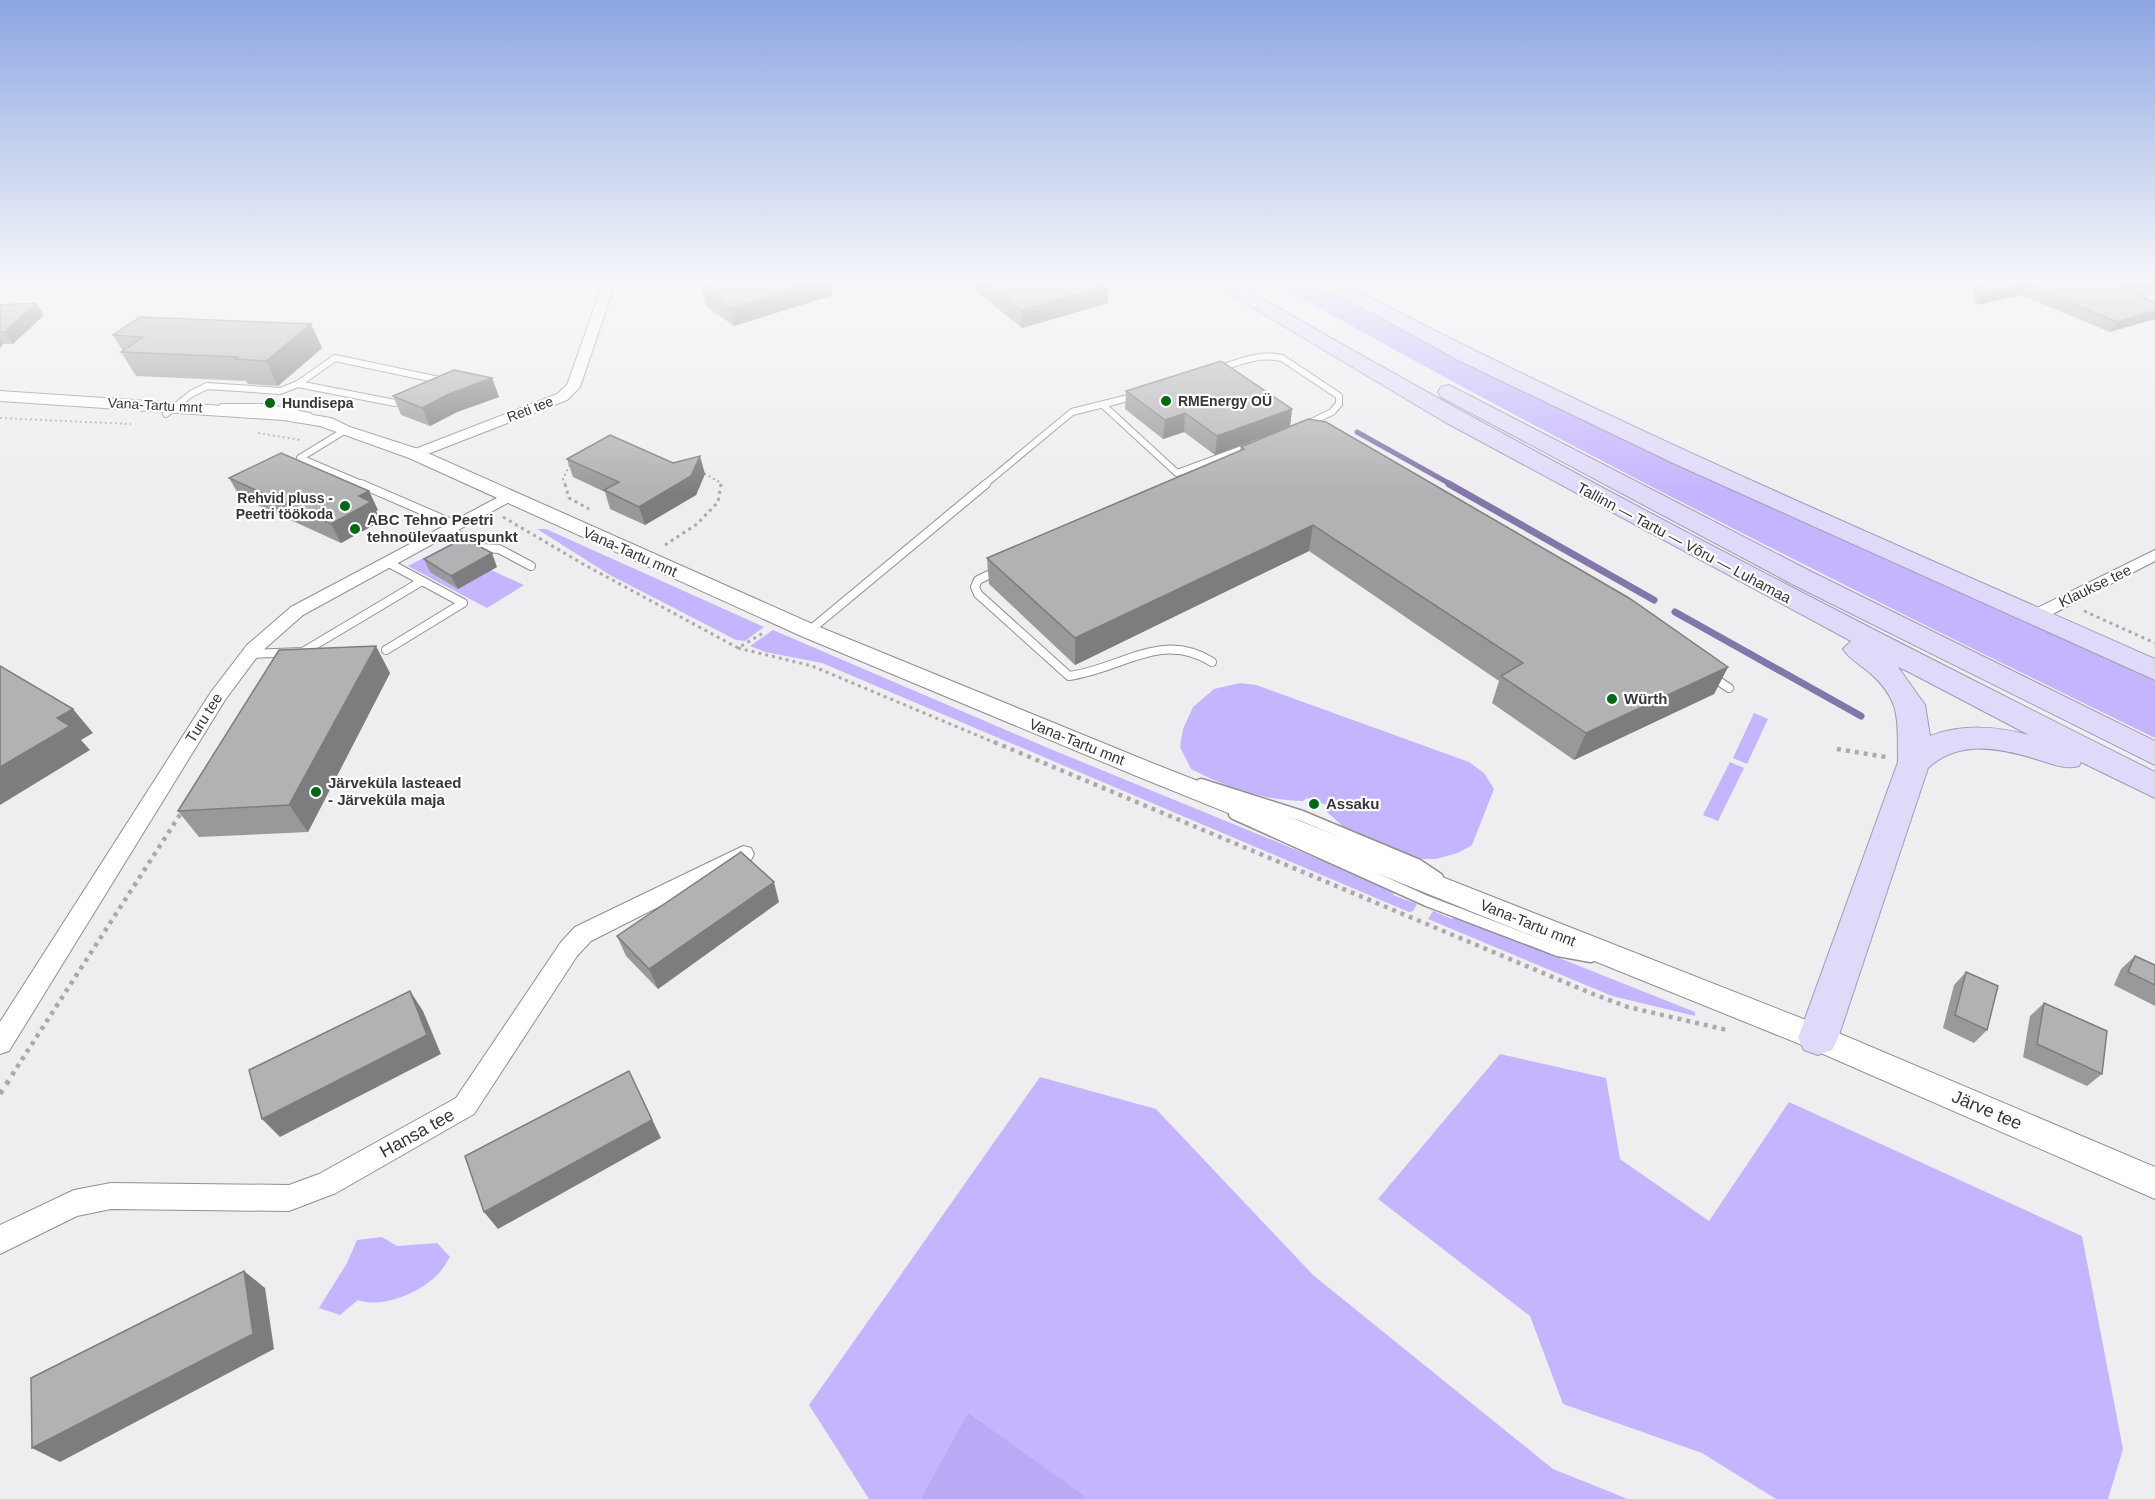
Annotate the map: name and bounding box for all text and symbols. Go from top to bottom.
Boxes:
street label: Reti tee [505,393,556,425]
place label: RMEnergy OÜ [1178,393,1272,409]
marker: RMEnergy OÜ [1159,394,1173,408]
street label: Vana-Tartu mnt [107,395,203,415]
place label: Hundisepa [282,395,354,411]
marker: Hundisepa [263,396,277,410]
street label: Tallinn — Tartu — Võru — Luhamaa [1574,479,1795,607]
place label: Rehvid pluss - Peetri töökoda [236,490,333,522]
marker: Rehvid pluss - Peetri töökoda [338,499,352,513]
place label: ABC Tehno Peetri tehnoülevaatuspunkt [367,511,518,545]
marker: ABC Tehno Peetri tehnoülevaatuspunkt [348,522,362,536]
street label: Vana-Tartu mnt [580,523,681,580]
street label: Klaukse tee [2056,561,2134,610]
street label: Turu tee [182,690,225,746]
place label: Würth [1624,690,1667,707]
marker: Würth [1605,692,1619,706]
street label: Vana-Tartu mnt [1027,715,1128,769]
place label: Järveküla lasteaed - Järveküla maja [328,774,461,808]
marker: Järveküla lasteaed - Järveküla maja [309,785,323,799]
place label: Assaku [1326,795,1379,812]
marker: Assaku [1307,797,1321,811]
street label: Vana-Tartu mnt [1478,896,1579,950]
street label: Järve tee [1949,1086,2025,1134]
street label: Hansa tee [376,1104,458,1162]

